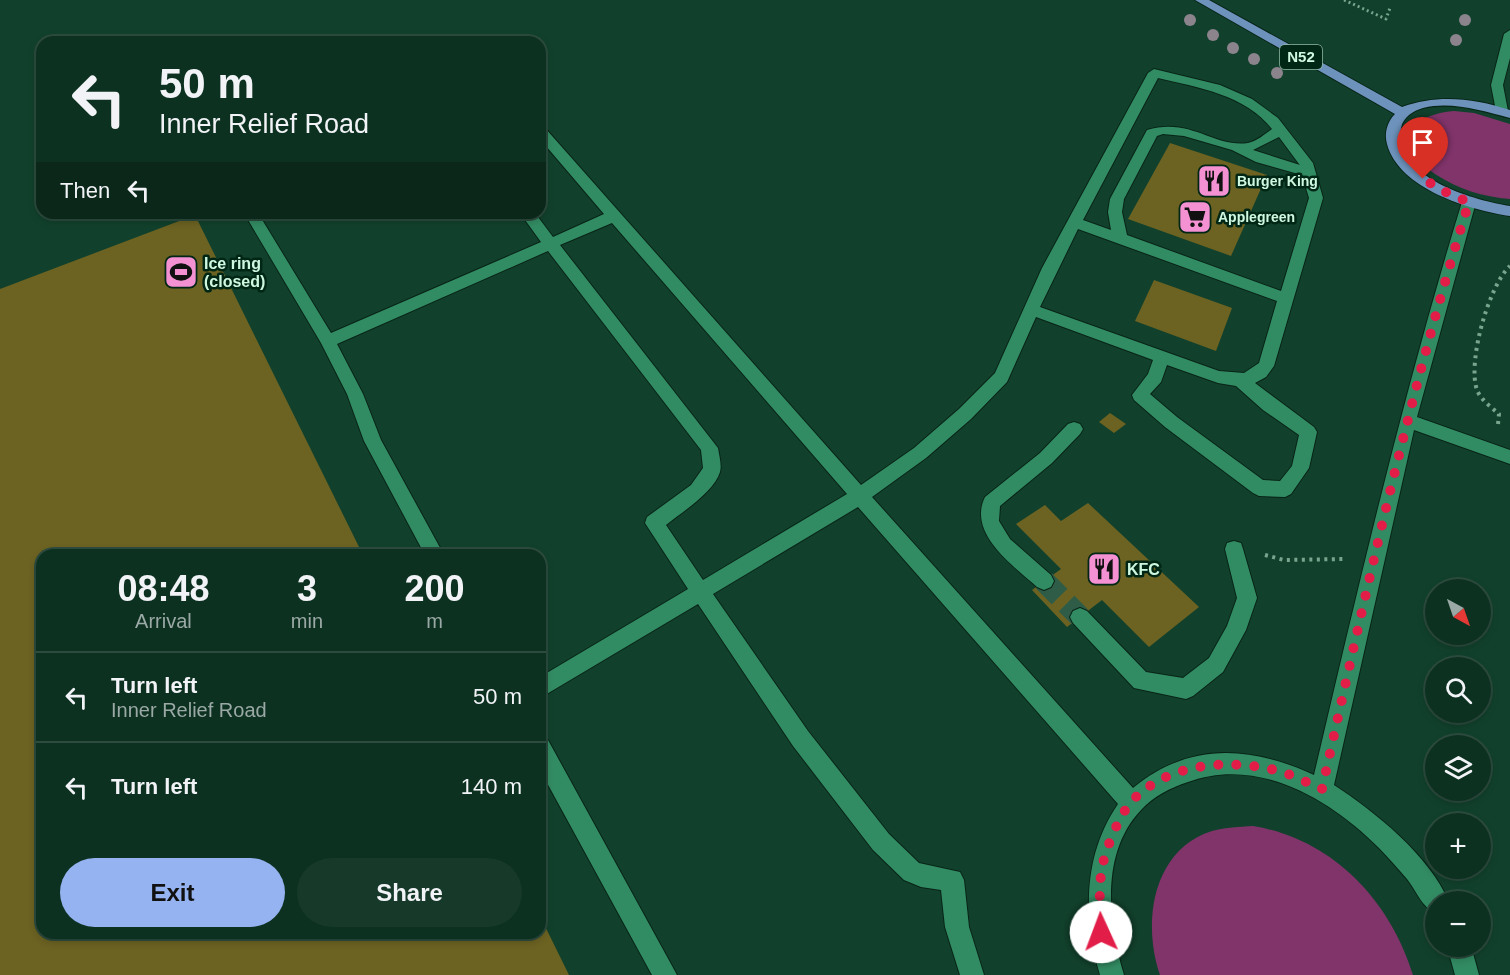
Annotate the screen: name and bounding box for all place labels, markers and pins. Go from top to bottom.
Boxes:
pin [1397,117,1448,179]
restaurant icon: Burger King [1196,163,1232,199]
place label: Burger King [1237,173,1318,189]
supermarket icon: Applegreen [1177,199,1213,235]
place label: Applegreen [1218,209,1295,225]
sports icon: Ice ring (closed) [163,254,199,290]
place label: Ice ring (closed) [204,255,265,290]
restaurant icon: KFC [1086,551,1122,587]
place label: KFC [1127,561,1160,578]

